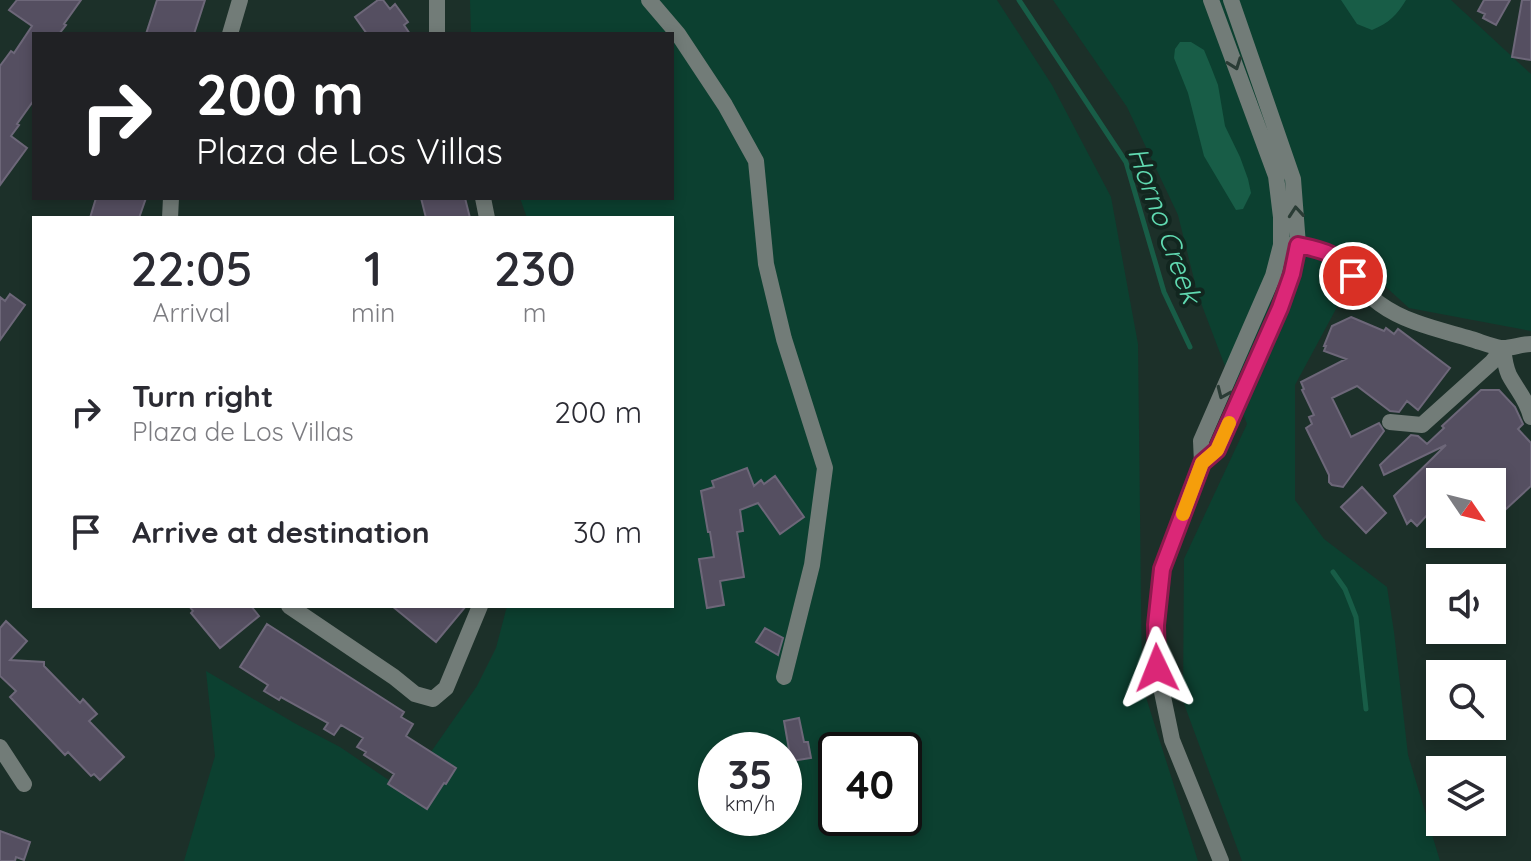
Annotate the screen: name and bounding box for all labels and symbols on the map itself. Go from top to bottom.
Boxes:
one-way arrow [1225,57,1241,71]
water label: Horno Creek [1121,142,1211,311]
one-way arrow [1288,205,1305,218]
pin [1319,242,1387,310]
one-way arrow [1216,384,1232,399]
north arrow [1426,468,1506,548]
position arrow [1115,626,1199,710]
speed limit sign: 40 [818,732,922,836]

